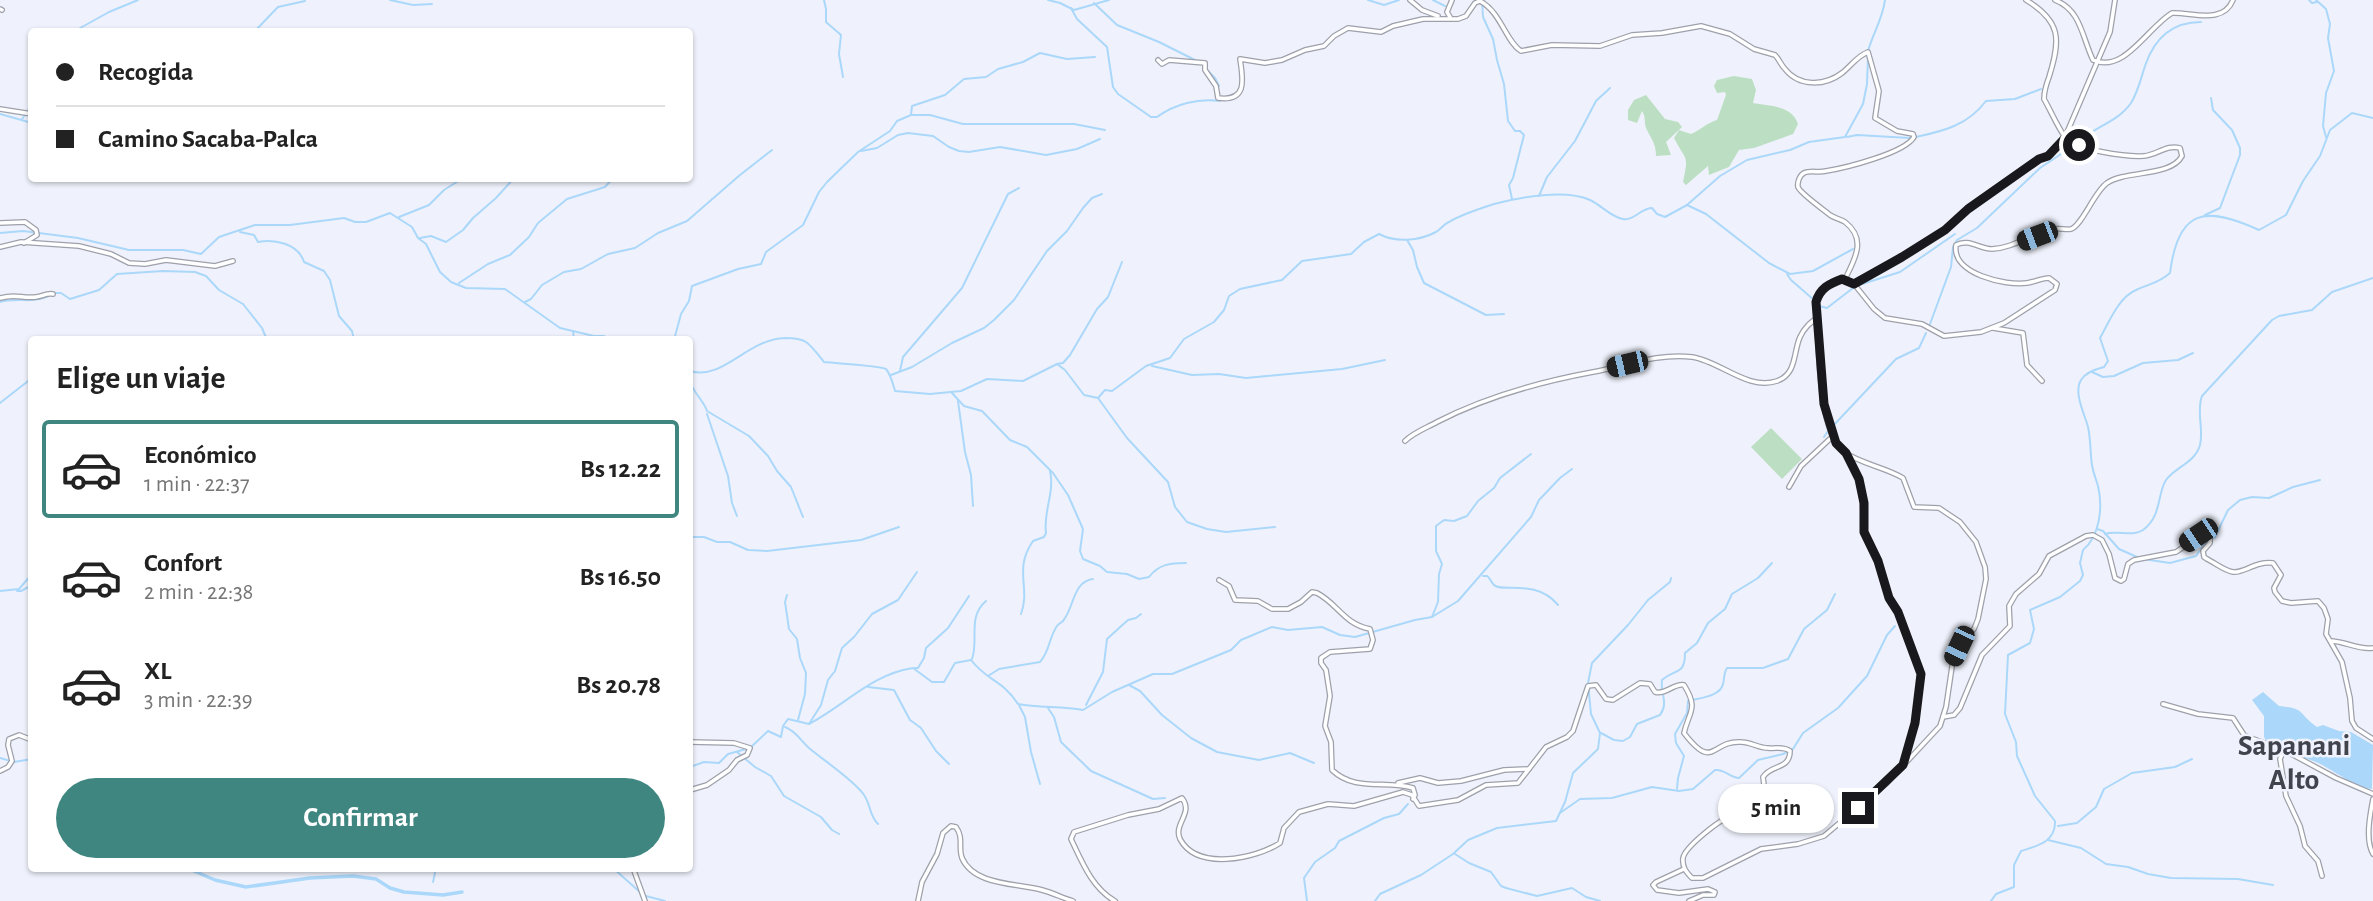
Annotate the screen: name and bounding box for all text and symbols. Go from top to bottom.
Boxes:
text: Recogida [98,59,194,85]
text: Camino Sacaba-Palca [98,126,318,152]
route start [2063,129,2095,161]
car [2014,219,2061,253]
car [1605,349,1650,379]
text: Elige un viaje [56,362,226,394]
icon: car [60,438,123,501]
text: Económico [144,442,257,468]
text: Bs 12.22 [580,456,661,482]
text: 1 min · 22:37 [144,473,250,496]
car [2175,515,2222,555]
icon: car [60,546,123,609]
text: Confort [144,550,222,576]
text: Bs 16.50 [579,564,661,590]
text: 2 min · 22:38 [144,581,254,604]
car [1941,623,1978,669]
icon: car [60,654,123,717]
text: XL [144,658,171,684]
text: Bs 20.78 [576,672,661,698]
text: 3 min · 22:39 [144,689,252,712]
district label: Sapanani Alto [2238,731,2350,795]
button: Confirmar [56,778,665,858]
callout: 5 min [1718,784,1834,832]
route end [1842,792,1874,824]
text: 5 min [1751,797,1801,820]

